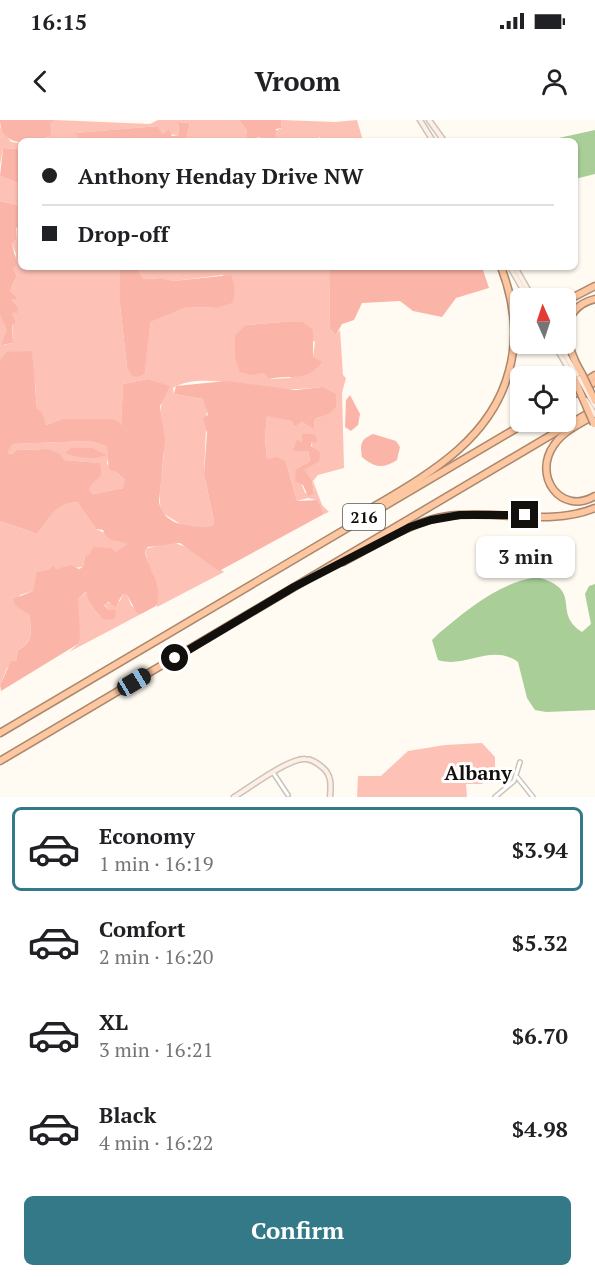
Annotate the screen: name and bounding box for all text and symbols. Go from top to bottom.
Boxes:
text: 16:15 [30,7,87,36]
text: Vroom [254,63,341,99]
icon: back [24,65,57,98]
icon: person [538,65,571,98]
text: Anthony Henday Drive NW [78,161,363,190]
text: Drop-off [78,219,169,248]
north arrow [510,288,576,354]
map controls [510,288,576,432]
button: locate [510,366,576,432]
route end [511,501,538,528]
road number: 216 [343,504,385,530]
callout: 3 min [476,536,574,578]
text: 3 min [498,543,553,570]
route start [161,644,188,671]
car [114,665,154,699]
district label: Albany [444,759,512,786]
text: Economy [99,821,195,850]
icon: car [27,822,81,876]
text: $3.94 [512,835,568,864]
text: 1 min · 16:19 [99,850,213,877]
text: Comfort [99,914,185,943]
icon: car [27,915,81,969]
text: $5.32 [512,928,568,957]
text: 2 min · 16:20 [99,943,213,970]
text: XL [99,1007,128,1036]
icon: car [27,1008,81,1062]
text: $6.70 [512,1021,568,1050]
text: 3 min · 16:21 [99,1036,213,1063]
text: Black [99,1100,156,1129]
icon: car [27,1101,81,1155]
text: $4.98 [512,1114,568,1143]
text: 4 min · 16:22 [99,1129,213,1156]
button: Confirm [24,1196,571,1265]

